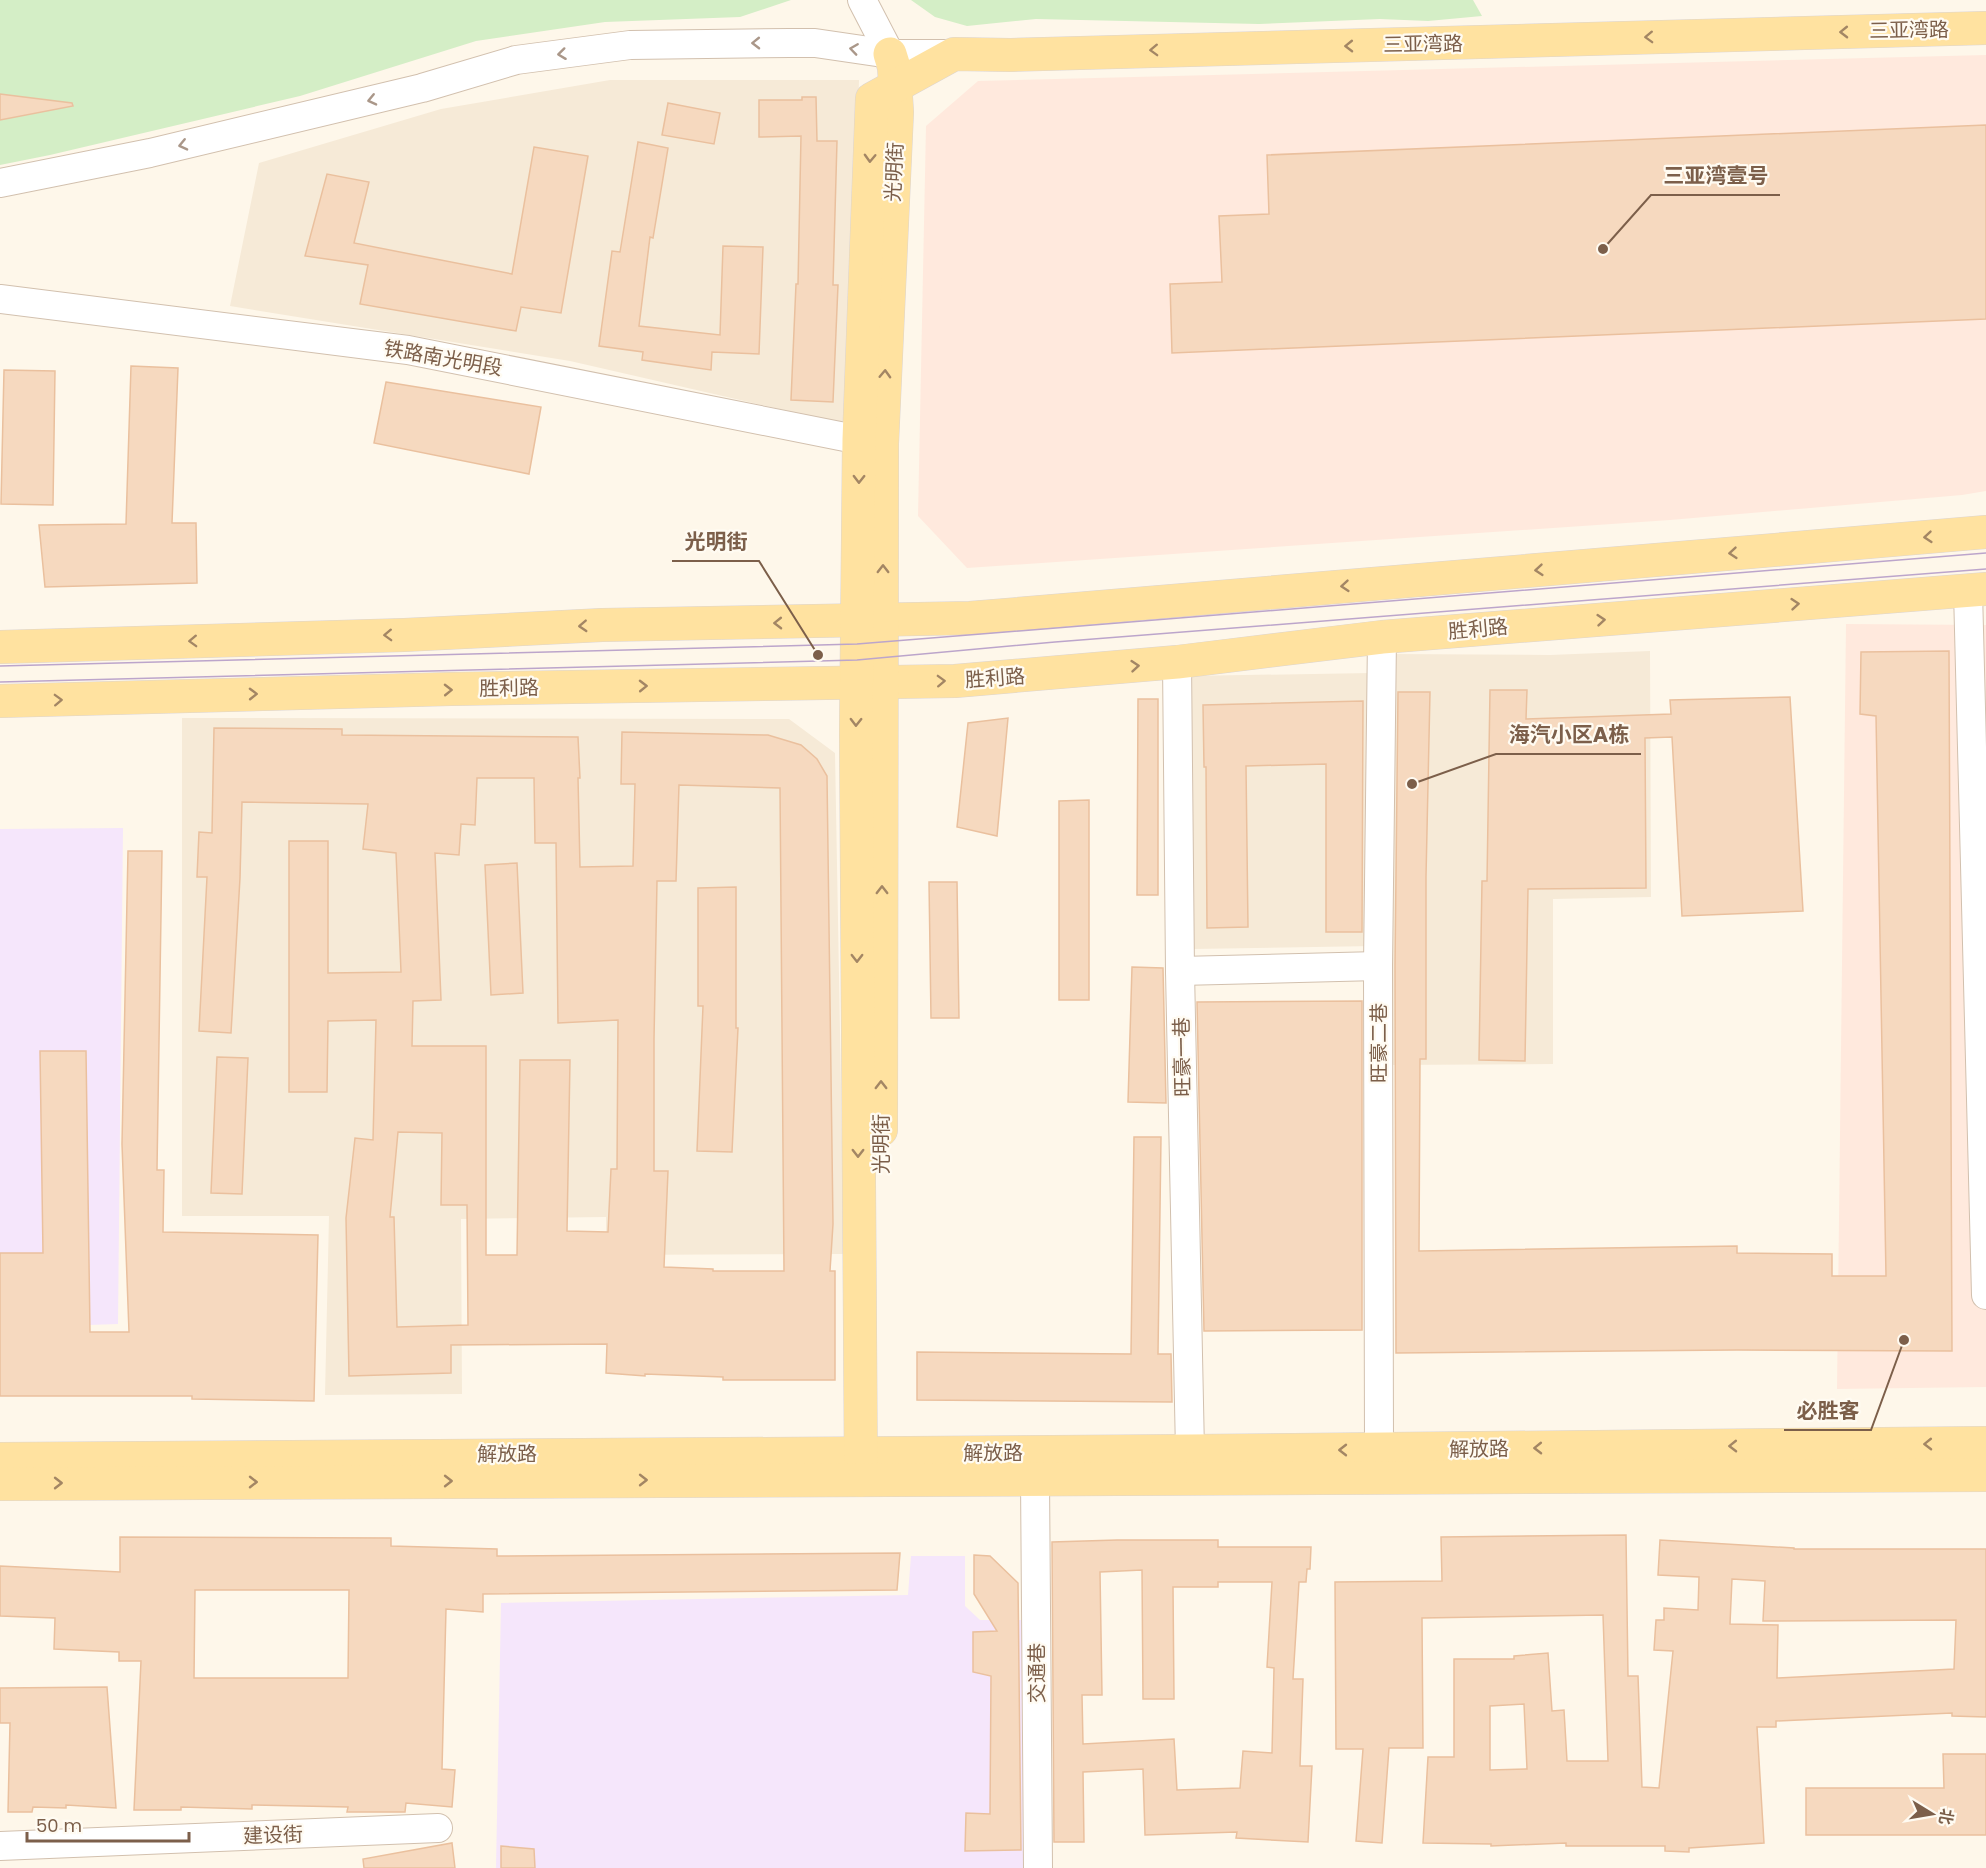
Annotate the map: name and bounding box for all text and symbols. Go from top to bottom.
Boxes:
street label: 三亚湾路 [1869,15,1949,45]
one-way arrow [1839,25,1848,38]
street label: 三亚湾路 [1383,29,1463,59]
one-way arrow [1644,31,1653,43]
one-way arrow [752,37,761,50]
one-way arrow [1344,39,1353,52]
one-way arrow [849,43,858,55]
one-way arrow [1149,44,1158,56]
one-way arrow [557,47,566,60]
one-way arrow [368,92,378,105]
one-way arrow [178,138,188,151]
street label: 光明街 [878,141,910,203]
one-way arrow [863,153,876,162]
callout: 三亚湾壹号 [1651,156,1780,195]
text: 三亚湾壹号 [1664,161,1769,190]
street label: 铁路南光明段 [381,334,505,382]
one-way arrow [879,370,892,379]
one-way arrow [853,474,865,483]
callout: 光明街 [672,522,759,561]
text: 光明街 [685,527,748,556]
one-way arrow [1923,530,1932,543]
one-way arrow [1729,546,1738,559]
one-way arrow [1535,563,1544,576]
one-way arrow [877,565,889,574]
one-way arrow [1340,579,1349,592]
one-way arrow [1791,598,1800,611]
street label: 胜利路 [1447,612,1509,646]
one-way arrow [1596,614,1605,627]
one-way arrow [773,617,782,629]
one-way arrow [578,620,587,633]
one-way arrow [384,629,393,641]
one-way arrow [189,635,198,647]
one-way arrow [1131,660,1140,673]
street label: 胜利路 [964,662,1026,694]
street label: 胜利路 [479,673,539,703]
one-way arrow [936,675,945,688]
one-way arrow [639,680,648,692]
one-way arrow [444,683,453,696]
one-way arrow [249,688,258,701]
one-way arrow [54,693,63,706]
callout: 海汽小区A栋 [1496,715,1641,754]
one-way arrow [850,717,862,726]
text: 海汽小区A栋 [1509,720,1629,749]
one-way arrow [876,886,888,895]
one-way arrow [851,954,863,963]
street label: 旺豪二巷 [1365,1003,1393,1083]
street label: 旺豪一巷 [1167,1017,1197,1097]
one-way arrow [875,1081,887,1090]
street label: 光明街 [867,1114,895,1174]
one-way arrow [852,1149,864,1158]
callout: 必胜客 [1784,1391,1871,1430]
text: 必胜客 [1797,1396,1860,1425]
street label: 解放路 [1449,1434,1509,1464]
one-way arrow [1923,1438,1932,1450]
street label: 解放路 [963,1439,1023,1467]
street label: 解放路 [477,1440,537,1468]
one-way arrow [1728,1440,1737,1452]
one-way arrow [1533,1442,1542,1454]
one-way arrow [1338,1444,1347,1456]
one-way arrow [639,1474,648,1486]
one-way arrow [444,1475,453,1487]
one-way arrow [249,1476,258,1488]
one-way arrow [54,1477,63,1490]
street label: 交通巷 [1023,1643,1051,1703]
north arrow [1902,1784,1962,1844]
scale bar [27,1805,189,1843]
text: 北 [1933,1807,1959,1827]
text: 50 m [36,1813,82,1838]
street label: 建设街 [243,1820,303,1850]

